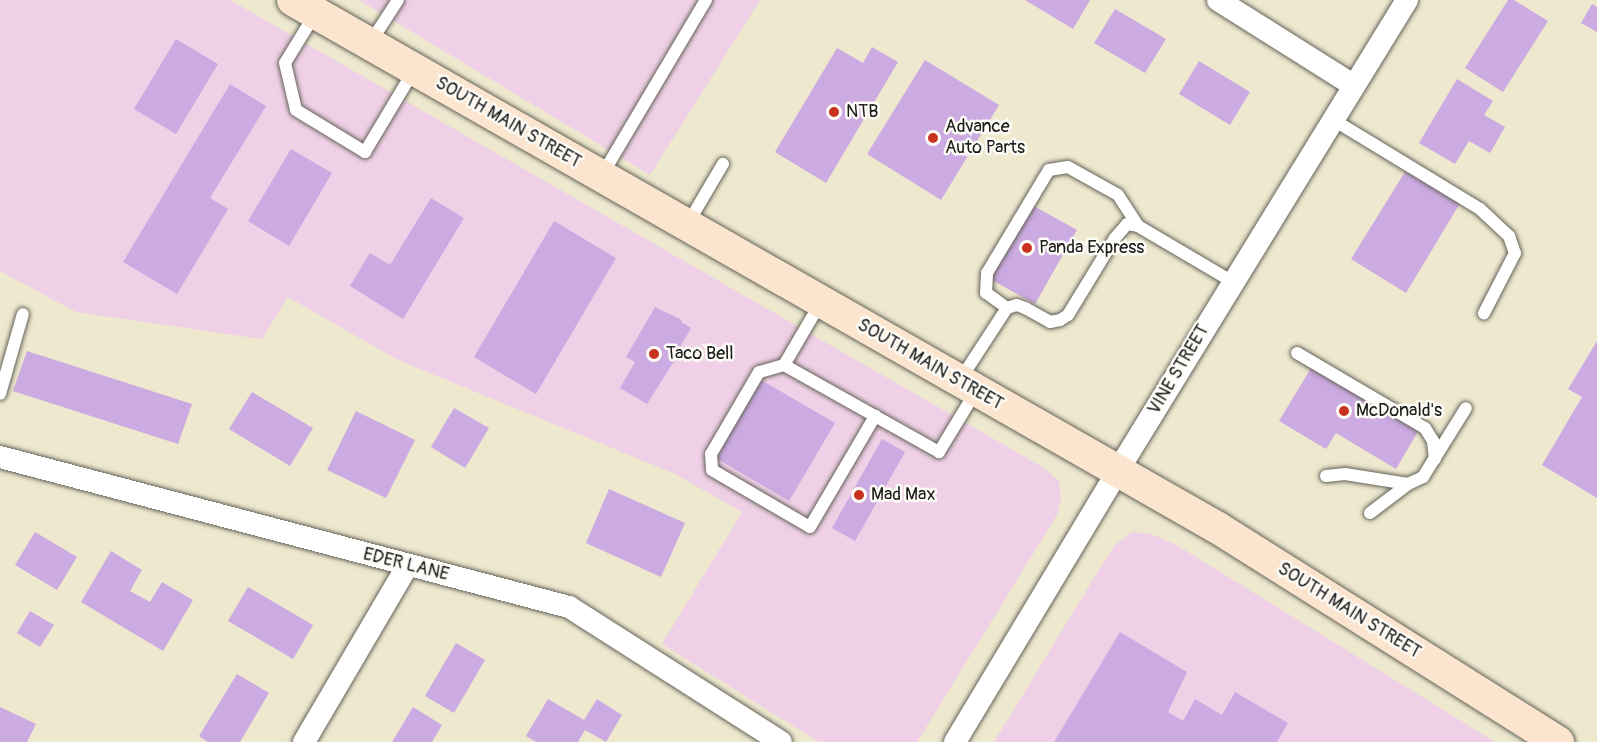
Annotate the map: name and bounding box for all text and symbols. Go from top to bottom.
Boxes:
street label: SOUTH MAIN STREET [431,73,585,173]
place label: NTB [846,101,878,123]
marker: NTB [827,105,841,119]
place label: Advance Auto Parts [945,117,1025,160]
marker: Advance Auto Parts [926,131,940,145]
place label: Panda Express [1039,237,1144,259]
marker: Panda Express [1020,241,1034,255]
street label: SOUTH MAIN STREET [853,315,1007,415]
street label: VINE STREET [1144,321,1214,419]
place label: Taco Bell [666,343,734,365]
marker: Taco Bell [647,347,661,361]
place label: McDonald's [1356,400,1442,422]
marker: McDonald's [1337,404,1351,418]
place label: Mad Max [871,484,935,506]
marker: Mad Max [852,488,866,502]
street label: EDER LANE [361,544,451,586]
street label: SOUTH MAIN STREET [1274,558,1424,664]

